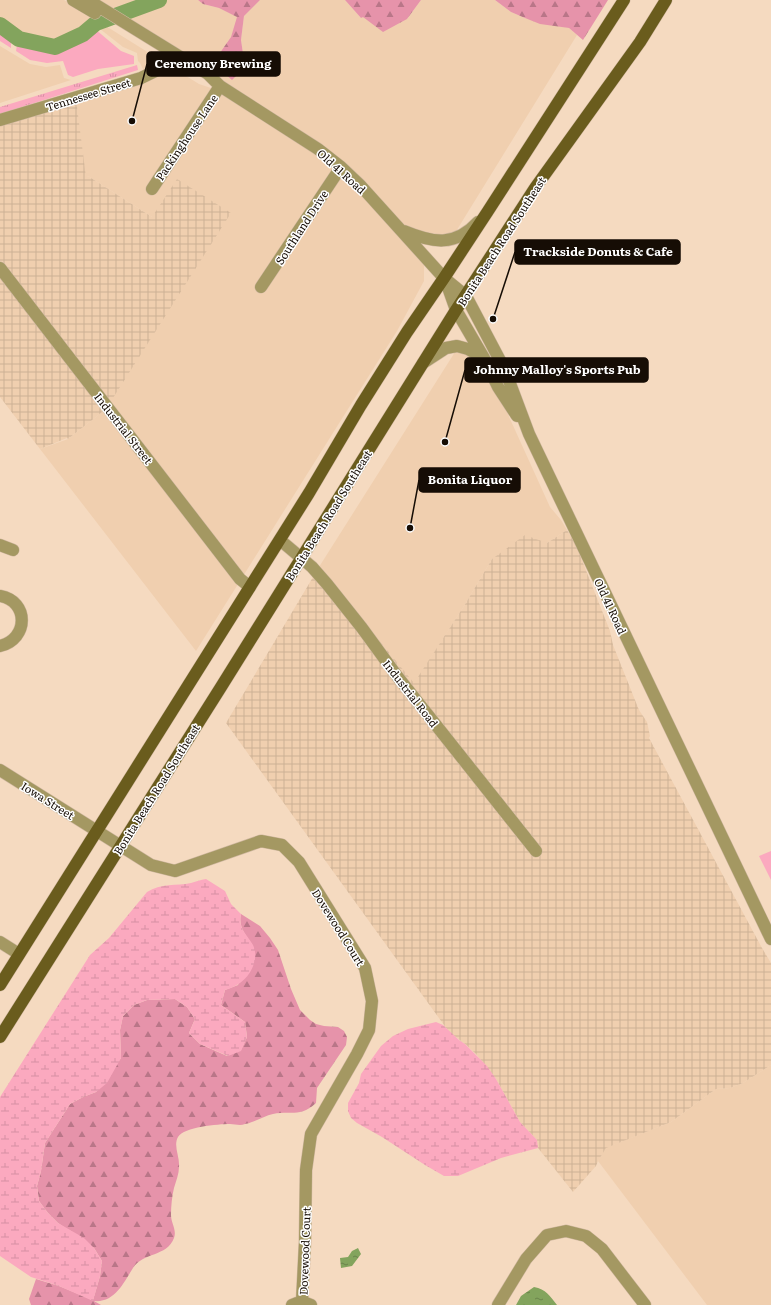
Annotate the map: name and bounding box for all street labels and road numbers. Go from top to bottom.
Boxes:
street label: Tennessee Street [44,73,133,115]
street label: Packinghouse Lane [151,91,221,183]
street label: Old 41 Road [314,145,370,197]
street label: Bonita Beach Road Southeast [453,173,549,309]
street label: Southland Drive [271,186,331,267]
street label: Industrial Street [91,389,157,467]
street label: Bonita Beach Road Southeast [281,446,375,583]
street label: Old 41 Road [591,575,631,637]
street label: Industrial Road [380,656,443,730]
street label: Bonita Beach Road Southeast [109,720,203,857]
street label: Iowa Street [18,777,78,823]
street label: Dovewood Court [309,885,369,969]
street label: Dovewood Court [294,1206,314,1295]

